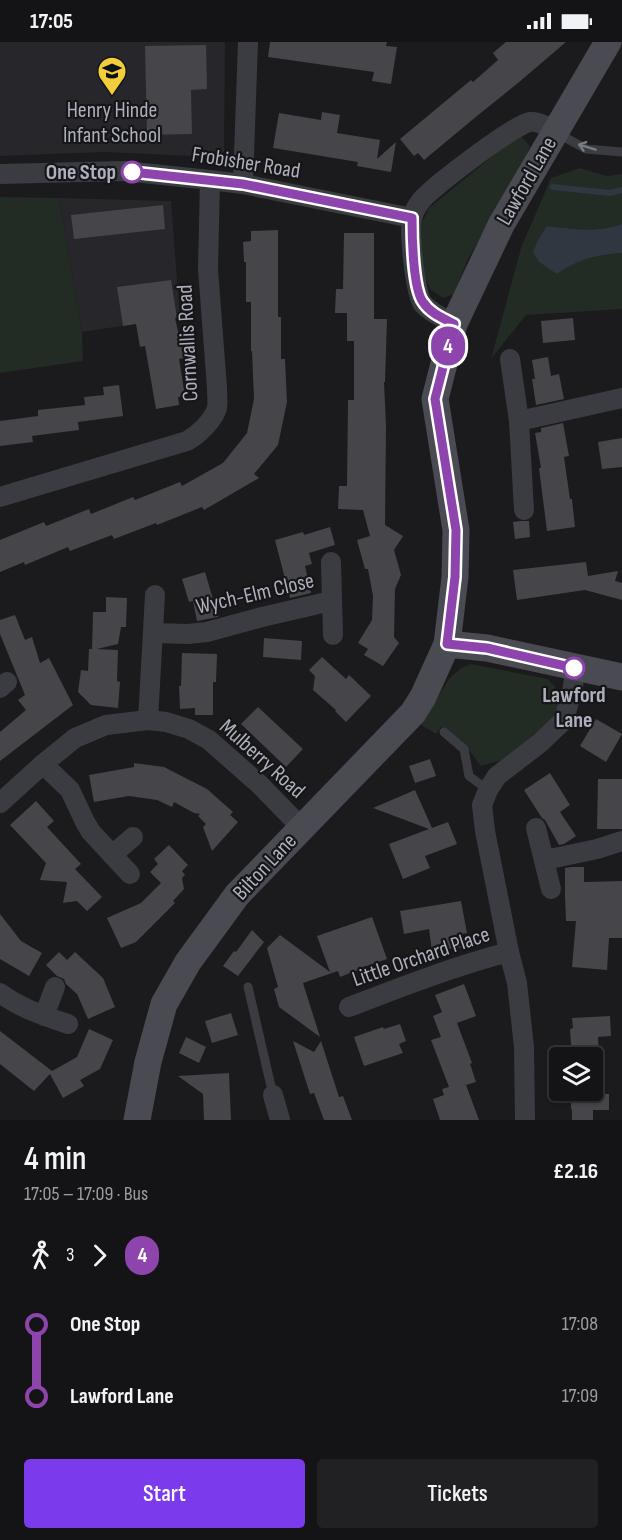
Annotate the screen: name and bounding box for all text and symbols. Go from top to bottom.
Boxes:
text: 17:05 [30,8,73,35]
school or university icon: Henry Hinde Infant School [96,55,128,97]
place label: Henry Hinde Infant School [63,97,161,149]
street label: Lawford Lane [491,132,563,230]
street label: Frobisher Road [190,141,302,185]
one-way arrow [578,141,597,152]
place label: One Stop [46,159,116,186]
marker: One Stop [121,161,143,183]
street label: Cornwallis Road [171,284,205,402]
line badge: 4 [428,326,468,366]
text: 4 [443,334,453,359]
street label: Wych-Elm Close [193,567,317,621]
marker: Lawford Lane [563,657,585,679]
place label: Lawford Lane [542,682,606,734]
street label: Mulberry Road [214,714,310,804]
street label: Bilton Lane [227,828,303,906]
street label: Little Orchard Place [349,921,493,993]
map controls [549,1047,603,1101]
button: layers [549,1047,603,1101]
text: 4 min [24,1139,86,1179]
text: £2.16 [553,1158,598,1185]
text: 17:05 – 17:09 · Bus [24,1182,148,1206]
icon: walk [24,1239,57,1272]
icon: forward [83,1239,116,1272]
text: 3 [66,1243,74,1267]
text: 4 [137,1243,147,1268]
text: One Stop [70,1311,140,1338]
text: 17:08 [562,1312,598,1336]
text: Lawford Lane [70,1383,174,1410]
text: 17:09 [562,1384,598,1408]
button: Start [24,1459,305,1528]
button: Tickets [317,1459,598,1528]

